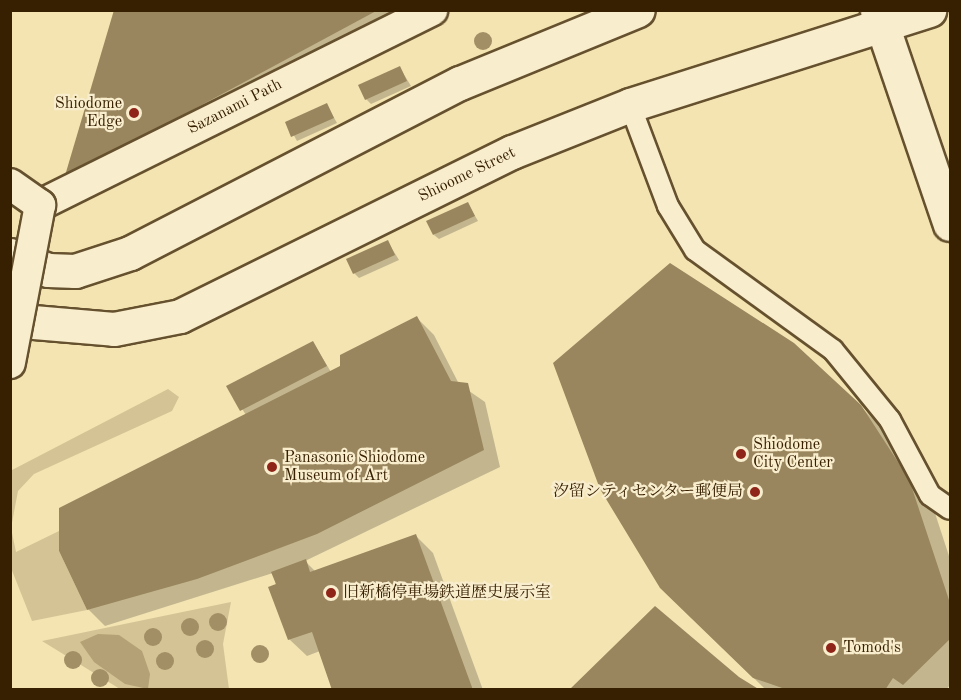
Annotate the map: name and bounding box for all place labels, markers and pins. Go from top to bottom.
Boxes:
place label: Shiodome Edge [55,94,122,132]
marker: Shiodome Edge [127,106,141,120]
place label: Shiodome City Center [753,435,833,473]
marker: Shiodome City Center [734,447,748,461]
place label: Panasonic Shiodome Museum of Art [284,448,425,486]
marker: Panasonic Shiodome Museum of Art [265,460,279,474]
place label: 汐留シティセンター郵便局 [551,482,743,502]
marker: 汐留シティセンター郵便局 [748,485,762,499]
place label: 旧新橋停車場鉄道歴史展示室 [343,583,551,603]
marker: 旧新橋停車場鉄道歴史展示室 [324,586,338,600]
place label: Tomod's [843,638,901,658]
marker: Tomod's [824,641,838,655]

